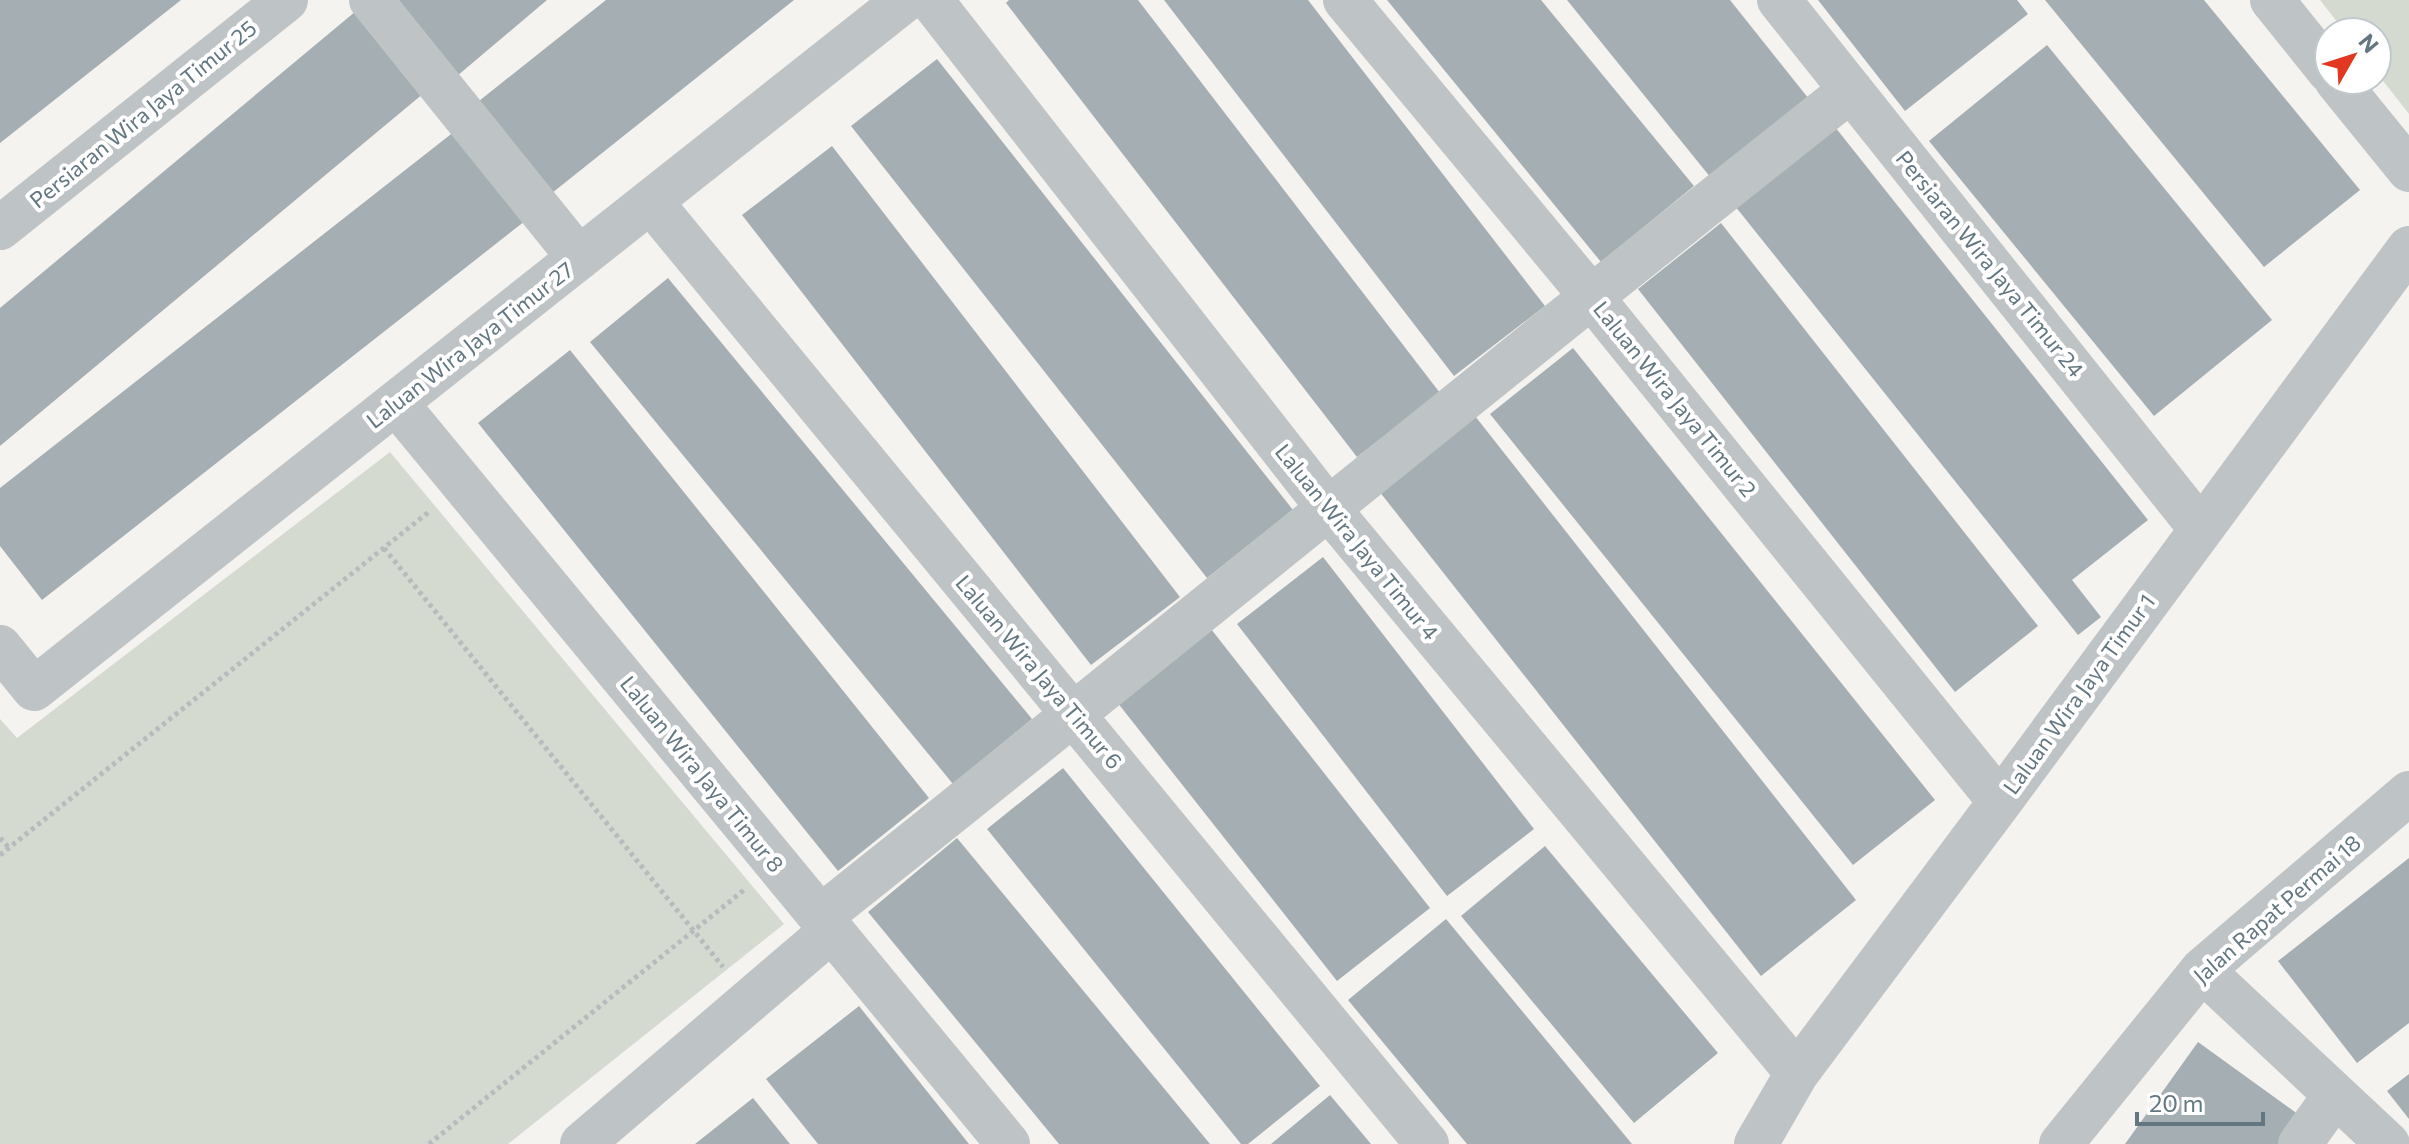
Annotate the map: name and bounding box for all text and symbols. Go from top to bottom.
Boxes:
street label: Persiaran Wira Jaya Timur 25 [24,14,261,213]
north arrow [2313,16,2393,96]
text: N [2353,28,2385,58]
street label: Persiaran Wira Jaya Timur 24 [1891,145,2090,382]
street label: Laluan Wira Jaya Timur 27 [361,255,579,434]
street label: Laluan Wira Jaya Timur 2 [1588,296,1763,502]
street label: Laluan Wira Jaya Timur 4 [1270,438,1445,645]
street label: Laluan Wira Jaya Timur 6 [950,569,1128,774]
street label: Laluan Wira Jaya Timur 1 [1997,588,2160,799]
street label: Laluan Wira Jaya Timur 8 [615,670,790,877]
street label: Jalan Rapat Permai 18 [2187,829,2366,989]
scale bar [2137,1076,2263,1126]
text: 20 m [2149,1088,2203,1117]

